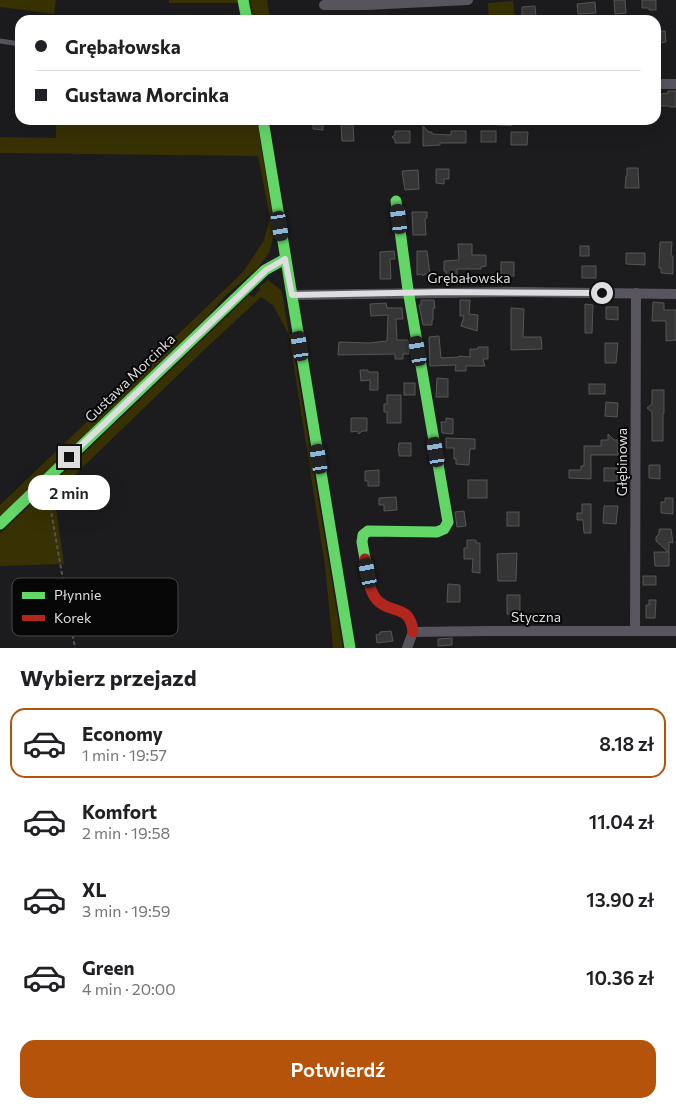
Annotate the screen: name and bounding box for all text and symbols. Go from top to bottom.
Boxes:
text: Grębałowska [65,35,181,58]
text: Gustawa Morcinka [65,83,229,106]
car [389,203,408,235]
car [270,210,289,242]
street label: Grębałowska [427,269,511,286]
route start [591,282,613,304]
street label: Gustawa Morcinka [81,330,178,425]
car [290,330,309,362]
car [408,335,427,367]
street label: Głębinowa [613,428,630,496]
car [426,436,445,468]
car [309,443,328,475]
route end [58,446,80,468]
callout: 2 min [28,474,110,510]
text: 2 min [49,483,89,502]
car [357,557,378,589]
legend [12,578,178,636]
text: Płynnie [54,586,101,603]
street label: Styczna [511,608,561,625]
text: Korek [54,609,92,626]
text: Wybierz przejazd [20,664,197,691]
icon: car [22,721,67,766]
text: Economy [82,722,163,745]
text: 8.18 zł [599,732,654,755]
text: 1 min · 19:57 [82,745,167,764]
icon: car [22,799,67,844]
text: Komfort [82,800,157,823]
text: 11.04 zł [589,810,654,833]
text: 2 min · 19:58 [82,823,170,842]
icon: car [22,877,67,922]
text: XL [82,878,107,901]
text: 13.90 zł [586,888,654,911]
text: 3 min · 19:59 [82,901,171,920]
icon: car [22,955,67,1000]
text: Green [82,956,134,979]
text: 10.36 zł [586,966,654,989]
text: 4 min · 20:00 [82,979,176,998]
button: Potwierdź [20,1040,656,1098]

